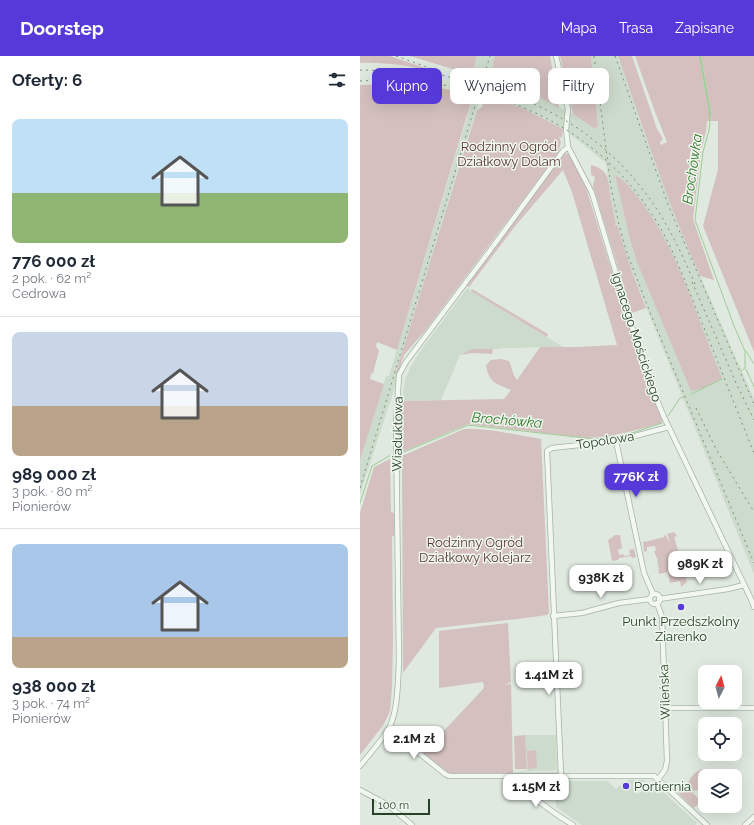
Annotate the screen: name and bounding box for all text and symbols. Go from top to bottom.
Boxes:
text: Doorstep [20,17,104,39]
text: Mapa [561,20,597,36]
text: Trasa [619,20,653,36]
text: Zapisane [675,20,734,36]
chip: Kupno [372,68,442,104]
chip: Wynajem [450,68,540,104]
chip: Filtry [548,68,609,104]
icon: filters [326,69,348,91]
text: Oferty: 6 [12,70,82,90]
water label: Brochówka [679,133,705,205]
park label: Rodzinny Ogród Działkowy Dolam [457,139,561,169]
icon: home [144,145,216,217]
text: 776 000 zł [12,251,95,271]
text: 2 pok. · 62 m² [12,271,91,286]
street label: Ignacego Mościckiego [609,271,665,404]
text: Cedrowa [12,286,66,301]
icon: home [144,358,216,430]
street label: Wiaduktowa [389,396,406,472]
water label: Brochówka [471,409,543,431]
street label: Topolowa [575,429,635,452]
text: 989 000 zł [12,464,96,484]
pin: 776K zł [599,464,673,498]
text: 776K zł [613,469,659,484]
text: 3 pok. · 80 m² [12,484,92,499]
text: Pionierów [12,499,71,514]
park label: Rodzinny Ogród Działkowy Kolejarz [419,535,531,565]
pin: 989K zł [663,551,737,585]
text: 989K zł [677,556,723,571]
pin: 938K zł [564,565,638,599]
icon: home [144,570,216,642]
text: 938K zł [578,570,624,585]
marker: Punkt Przedszkolny Ziarenko [676,602,686,612]
place label: Punkt Przedszkolny Ziarenko [622,614,740,644]
pin: 1.41M zł [508,662,590,696]
street label: Wileńska [656,664,673,720]
north arrow [698,665,742,709]
map controls [698,665,742,813]
text: 1.41M zł [525,667,573,682]
text: 938 000 zł [12,676,95,696]
text: 3 pok. · 74 m² [12,696,90,711]
text: Pionierów [12,711,71,726]
button: locate [698,717,742,761]
pin: 2.1M zł [377,726,451,760]
text: 2.1M zł [393,731,435,746]
button: layers [698,769,742,813]
pin: 1.15M zł [495,774,577,808]
text: 1.15M zł [512,779,560,794]
place label: Portiernia [634,779,691,794]
marker: Portiernia [621,781,631,791]
scale bar [372,797,430,816]
text: 100 m [378,799,409,812]

